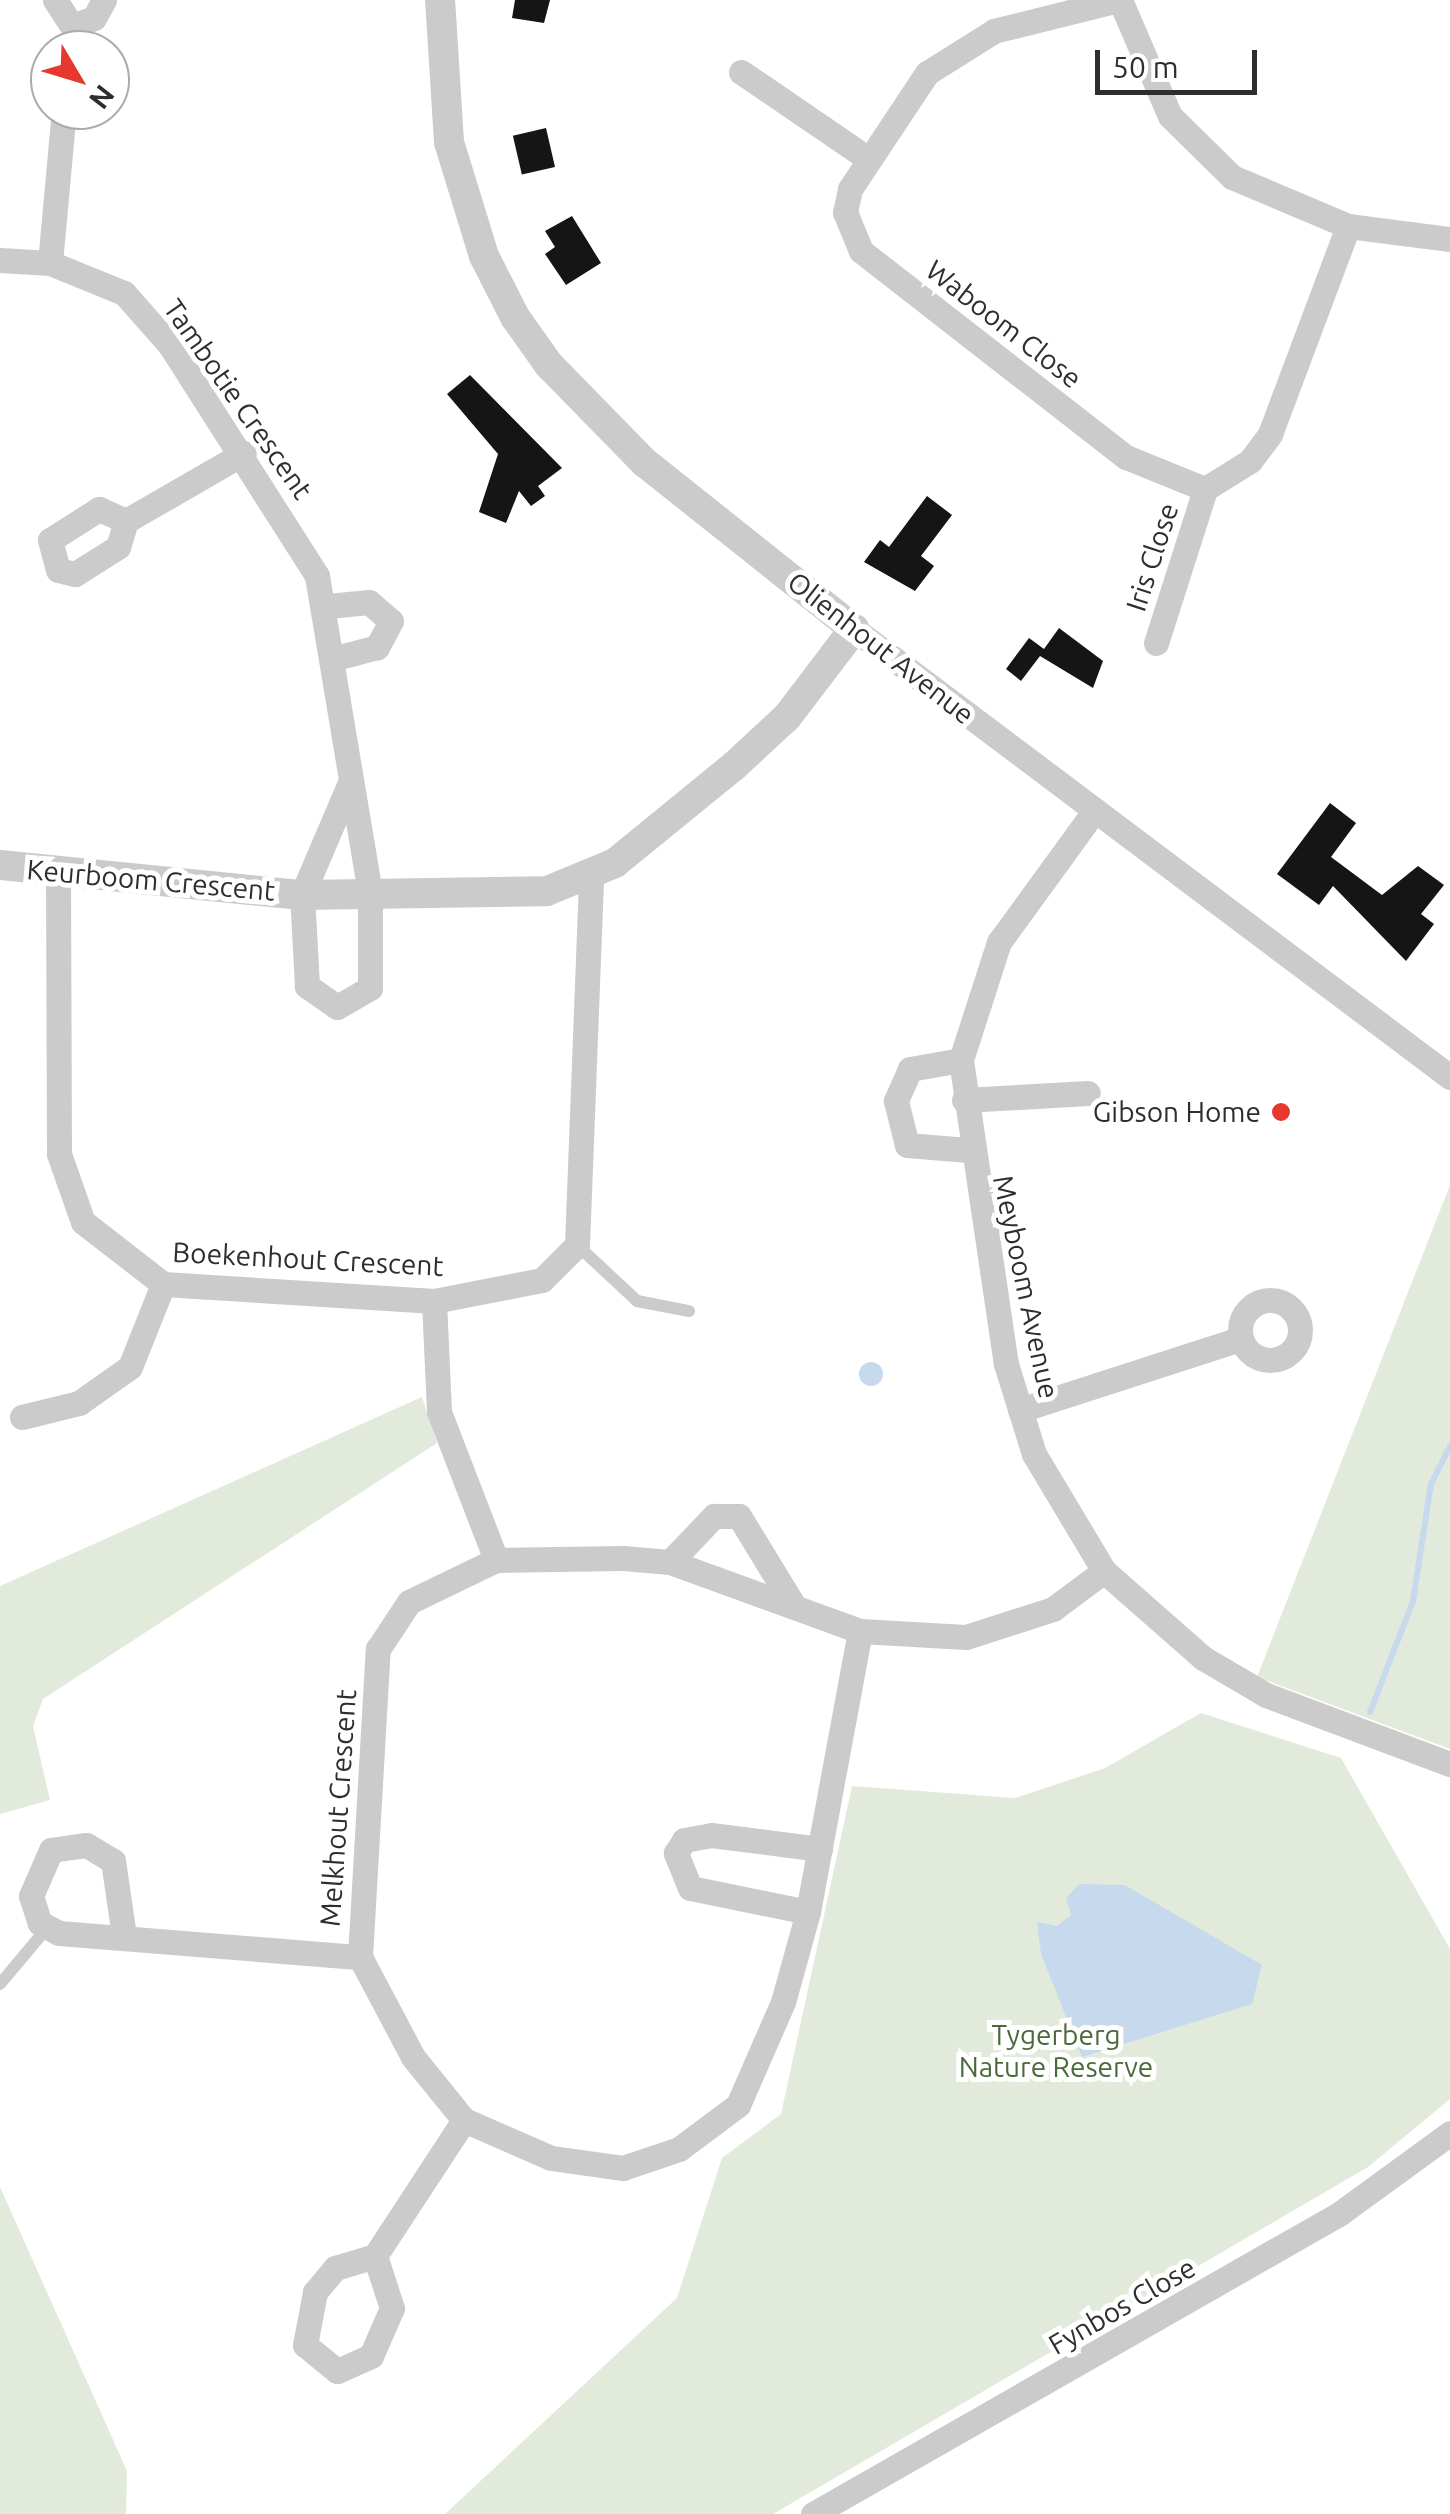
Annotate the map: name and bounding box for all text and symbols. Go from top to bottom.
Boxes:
north arrow [30,30,130,130]
scale bar [1100,30,1262,92]
text: 50 m [1112,50,1179,84]
text: N [84,80,121,115]
street label: Waboom Close [920,253,1088,395]
street label: Tambotie Crescent [156,293,320,505]
street label: Iris Close [1119,499,1185,615]
street label: Olienhout Avenue [781,565,981,731]
street label: Keurboom Crescent [25,852,277,908]
place label: Gibson Home [1093,1095,1261,1129]
marker: Gibson Home [1270,1101,1292,1123]
street label: Meyboom Avenue [986,1172,1066,1402]
street label: Boekenhout Crescent [172,1235,444,1283]
street label: Melkhout Crescent [313,1688,363,1928]
park label: Tygerberg Nature Reserve [959,2018,1153,2084]
street label: Fynbos Close [1043,2250,1201,2362]

